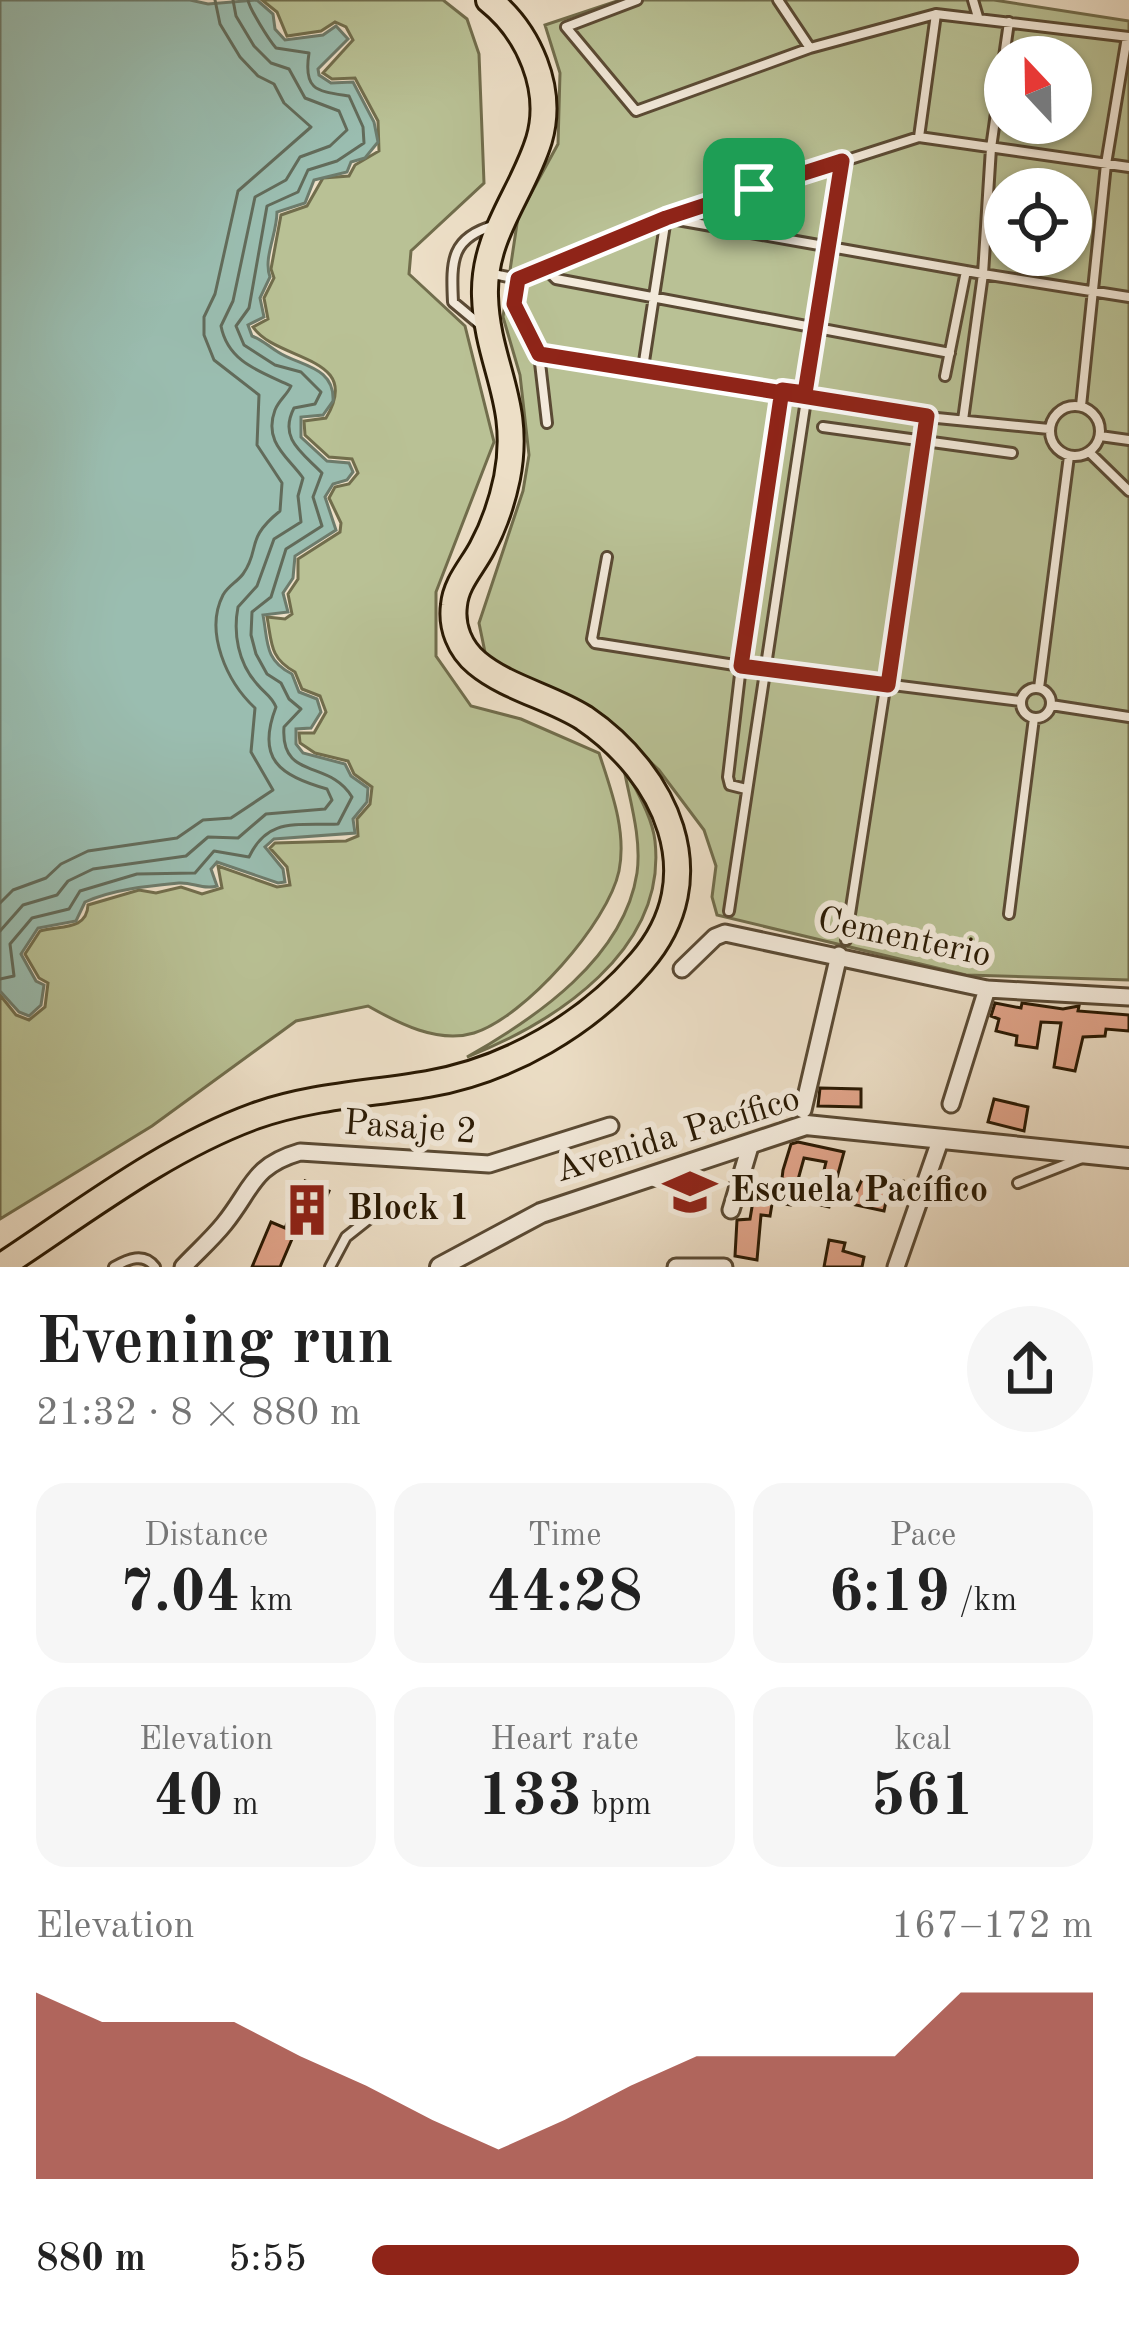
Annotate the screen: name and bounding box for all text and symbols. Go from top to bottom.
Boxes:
north arrow [984,36,1092,144]
map controls [984,36,1092,276]
pin [703,138,805,240]
icon: arrive [721,156,787,222]
button: locate [984,168,1092,276]
street label: Cementerio [814,903,994,975]
street label: Avenida Pacífico [551,1082,805,1190]
street label: Pasaje 2 [342,1106,478,1152]
school or university icon: Escuela Pacífico [661,1163,719,1221]
place label: Escuela Pacífico [730,1174,988,1210]
building icon: Block 1 [278,1181,336,1239]
place label: Block 1 [347,1192,470,1228]
button: share [967,1306,1093,1432]
text: Evening run [36,1312,394,1378]
text: 21:32 · 8 × 880 m [36,1394,361,1433]
text: Distance [144,1520,268,1553]
text: Time [528,1520,601,1553]
text: Pace [889,1520,956,1553]
text: 7.04 [119,1564,240,1624]
text: 44:28 [486,1564,642,1624]
text: 6:19 [829,1564,950,1624]
text: km [240,1585,293,1618]
text: /km [950,1585,1017,1618]
text: Elevation [139,1724,273,1757]
text: Heart rate [490,1724,639,1757]
text: kcal [894,1724,951,1757]
text: 40 [154,1768,223,1828]
text: 133 [478,1768,582,1828]
text: 561 [871,1768,975,1828]
text: m [223,1789,259,1822]
text: bpm [582,1789,651,1822]
text: Elevation [36,1907,195,1946]
text: 167–172 m [891,1907,1093,1946]
text: 880 m [36,2240,146,2279]
text: 5:55 [228,2240,307,2279]

